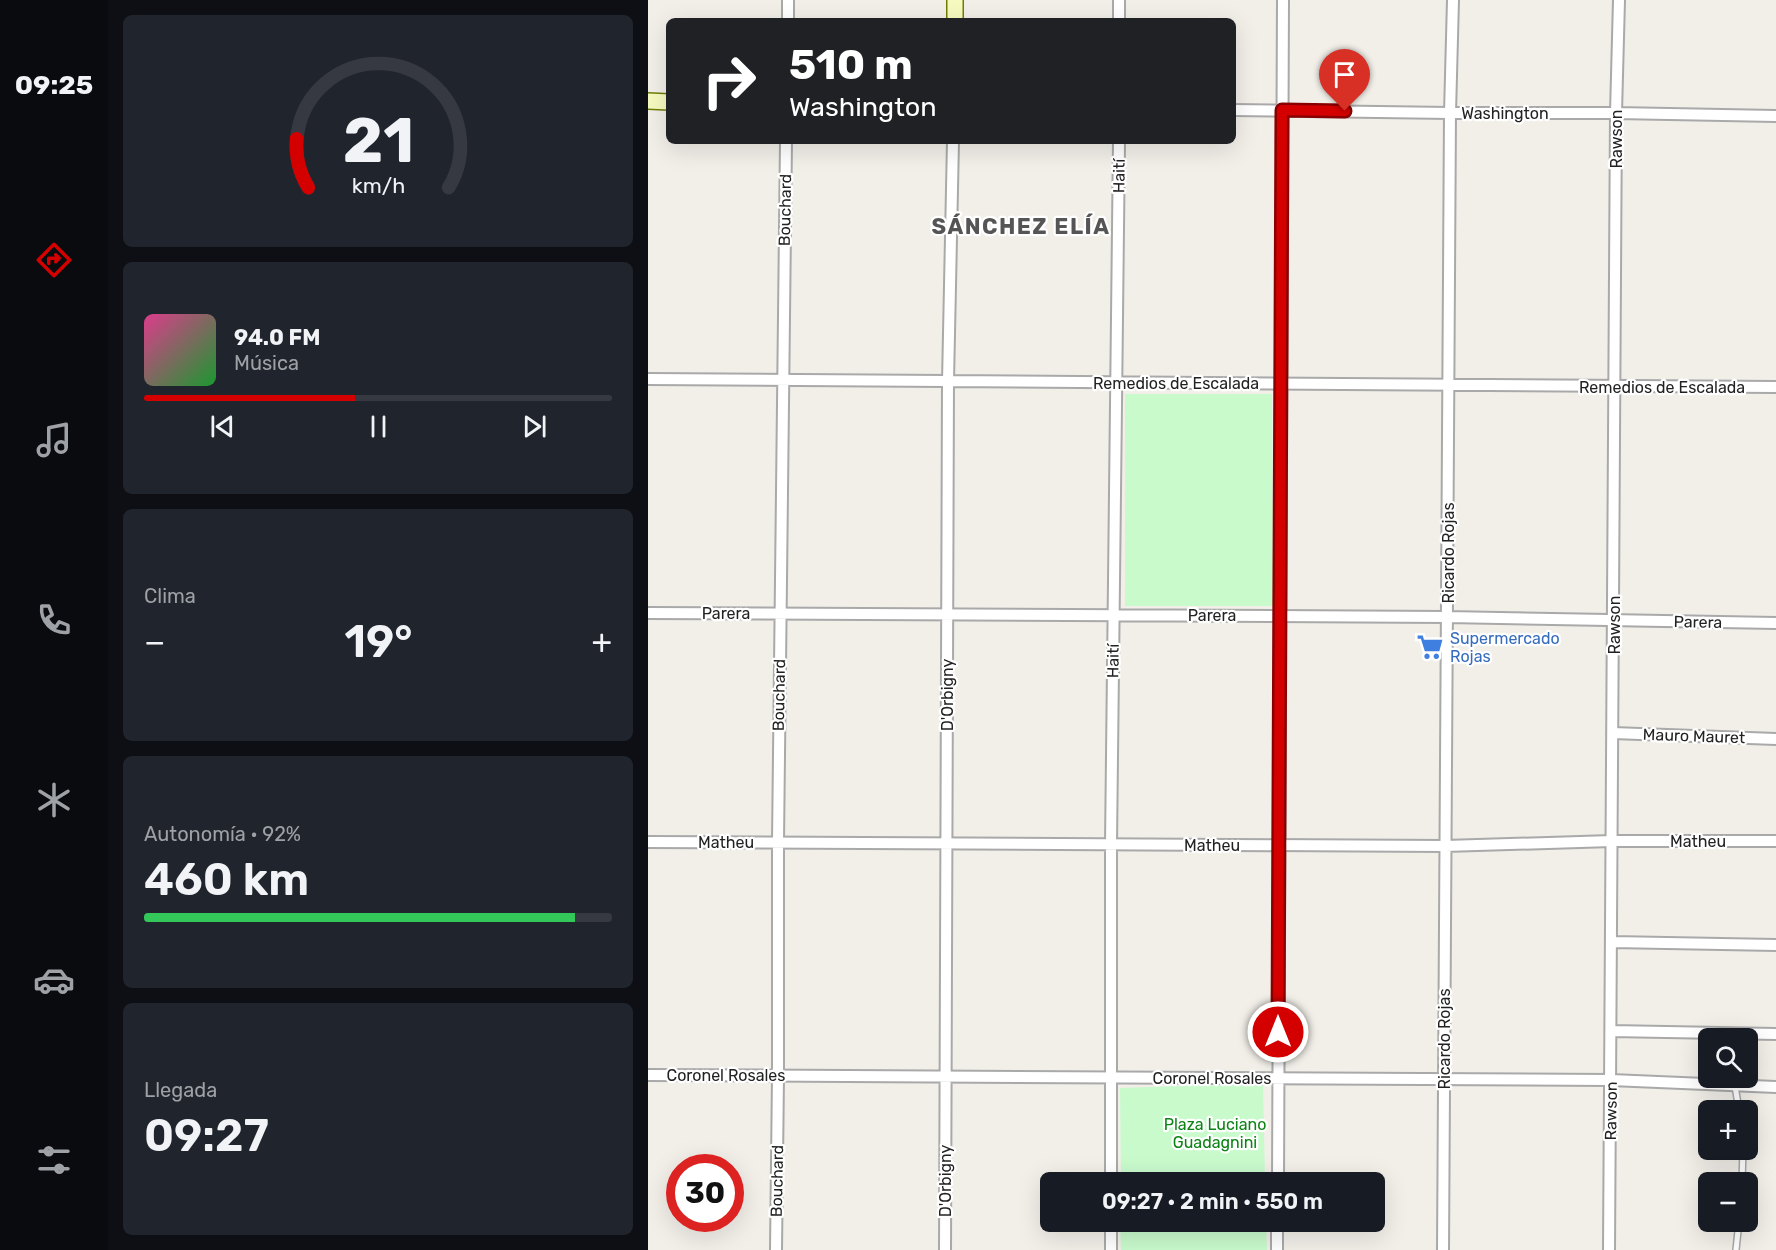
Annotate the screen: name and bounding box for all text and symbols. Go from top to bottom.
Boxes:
text: 510 m [789,40,913,90]
icon: right [690,42,768,120]
pin [1319,49,1370,111]
icon: arrive [1328,58,1361,91]
text: 09:25 [15,69,93,101]
text: Washington [789,91,937,123]
text: 21 [342,104,414,178]
street label: Washington [1461,104,1549,123]
street label: Rawson [1607,110,1626,168]
street label: Haití [1109,158,1129,193]
text: km/h [351,173,405,198]
street label: Bouchard [775,174,795,246]
district label: SÁNCHEZ ELÍA [932,213,1110,240]
icon: directions [33,239,75,281]
text: 94.0 FM [234,324,320,351]
text: Música [234,351,299,375]
street label: Remedios de Escalada [1093,374,1259,393]
street label: Remedios de Escalada [1579,378,1745,397]
icon: previous [206,410,239,443]
icon: pause [362,410,395,443]
icon: next [518,410,551,443]
icon: music [33,419,75,461]
street label: Ricardo Rojas [1439,502,1458,604]
text: Clima [144,584,196,608]
street label: Rawson [1605,596,1624,654]
icon: phone [33,599,75,641]
street label: Parera [702,604,750,623]
street label: Parera [1188,606,1236,625]
street label: Parera [1674,612,1722,632]
text: 19° [344,615,412,668]
text: − [144,622,165,661]
text: + [591,622,612,661]
place label: Supermercado Rojas [1450,629,1560,666]
supermarket icon: Supermercado Rojas [1415,632,1445,662]
street label: Haití [1103,643,1123,678]
street label: Bouchard [769,659,789,731]
street label: D'Orbigny [938,659,957,731]
street label: Mauro Mauret [1642,725,1746,747]
icon: climate [33,779,75,821]
text: Autonomía · 92% [144,822,301,846]
street label: Matheu [1670,832,1726,851]
street label: Matheu [698,833,754,852]
street label: Matheu [1184,836,1240,855]
text: 460 km [144,853,309,906]
icon: car [33,959,75,1001]
street label: Ricardo Rojas [1435,988,1454,1090]
position arrow [1246,1000,1310,1064]
map controls [1698,1028,1758,1232]
button: search [1698,1028,1758,1088]
street label: Coronel Rosales [667,1066,785,1085]
street label: Coronel Rosales [1153,1069,1271,1088]
text: Llegada [144,1078,217,1102]
street label: Rawson [1601,1081,1621,1141]
button: + [1698,1100,1758,1160]
text: 09:27 [144,1109,269,1162]
park label: Plaza Luciano Guadagnini [1164,1115,1266,1152]
icon: filters [33,1139,75,1181]
street label: Bouchard [767,1145,787,1217]
street label: D'Orbigny [936,1145,955,1217]
speed limit sign: 30 [666,1154,744,1232]
button: − [1698,1172,1758,1232]
text: 09:27 · 2 min · 550 m [1102,1188,1323,1215]

